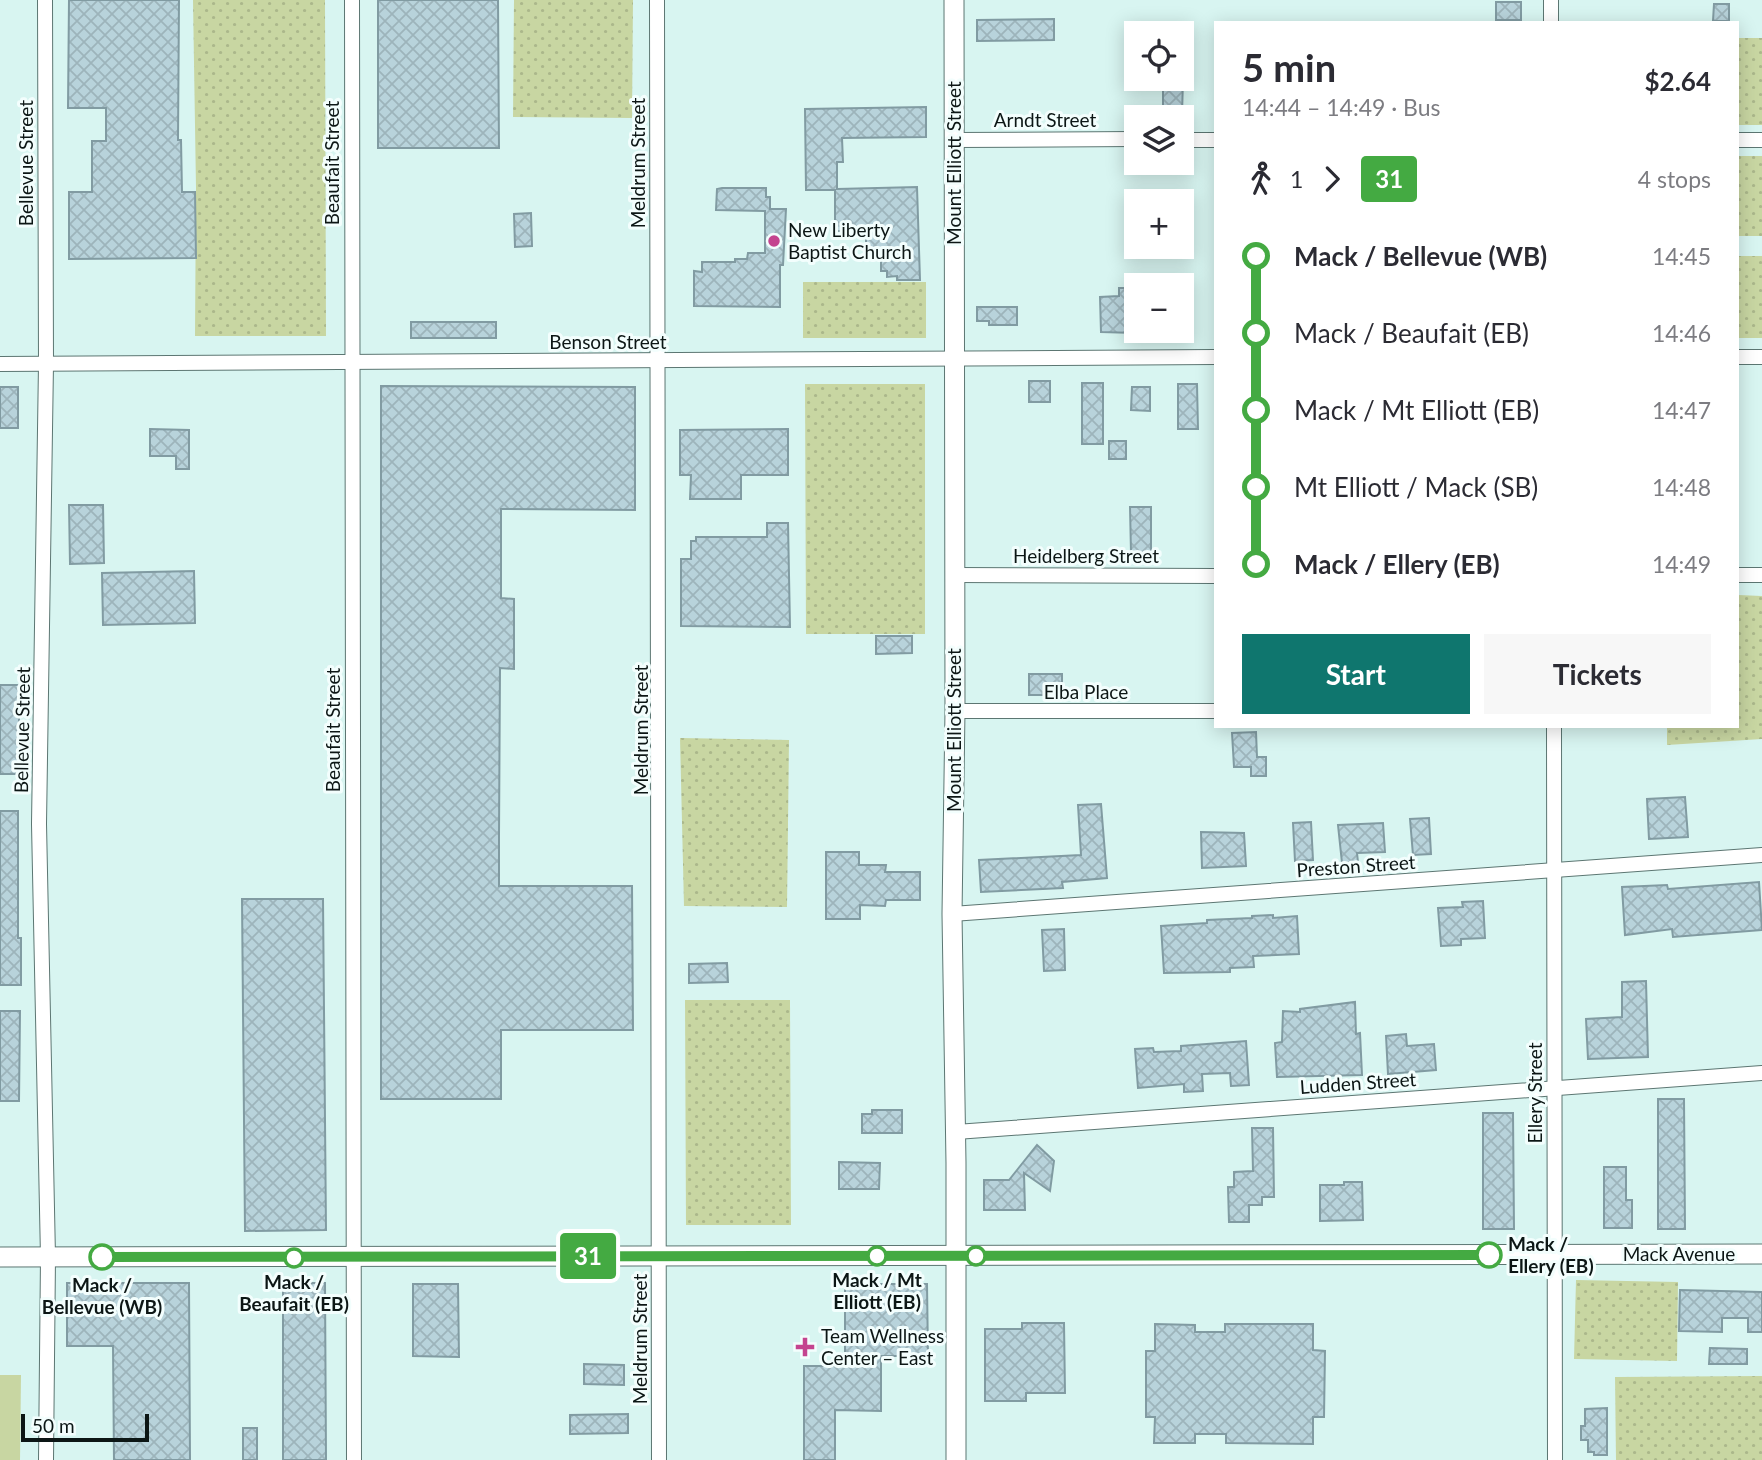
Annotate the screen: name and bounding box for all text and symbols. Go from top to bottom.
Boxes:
map controls [1124,21,1194,343]
button: locate [1124,21,1194,91]
text: 5 min [1242,44,1336,90]
text: $2.64 [1645,65,1711,97]
street label: Mount Elliott Street [942,81,965,245]
text: 14:44 – 14:49 · Bus [1242,93,1441,121]
street label: Meldrum Street [626,98,649,228]
street label: Bellevue Street [14,100,37,226]
street label: Beaufait Street [320,101,343,225]
button: layers [1124,105,1194,175]
street label: Arndt Street [994,108,1097,131]
icon: walk [1242,160,1280,198]
icon: forward [1313,160,1351,198]
text: 31 [1375,164,1403,193]
text: 1 [1290,165,1303,193]
text: 4 stops [1638,165,1711,193]
button: + [1124,189,1194,259]
place label: New Liberty Baptist Church [788,218,912,263]
marker: New Liberty Baptist Church [766,233,782,249]
text: Mack / Bellevue (WB) [1294,240,1547,272]
text: 14:45 [1652,242,1711,270]
button: − [1124,273,1194,343]
text: Mack / Beaufait (EB) [1294,317,1529,349]
text: 14:46 [1652,319,1711,347]
street label: Benson Street [549,330,667,353]
text: Mack / Mt Elliott (EB) [1294,394,1539,426]
text: 14:47 [1652,396,1711,424]
text: Mt Elliott / Mack (SB) [1294,471,1538,503]
text: 14:48 [1652,473,1711,501]
street label: Heidelberg Street [1013,544,1159,567]
text: Mack / Ellery (EB) [1294,548,1500,580]
text: 14:49 [1652,550,1711,578]
button: Start [1242,634,1470,714]
button: Tickets [1484,634,1711,714]
street label: Mount Elliott Street [942,648,965,812]
street label: Meldrum Street [629,665,652,795]
street label: Bellevue Street [9,666,34,793]
street label: Beaufait Street [321,668,344,792]
street label: Elba Place [1044,680,1128,703]
street label: Preston Street [1296,850,1416,881]
street label: Ellery Street [1523,1042,1546,1144]
street label: Ludden Street [1299,1067,1417,1098]
place label: Mack / Ellery (EB) [1508,1232,1594,1277]
line badge: 31 [556,1233,620,1279]
text: 31 [574,1241,602,1270]
marker: Mack / Ellery (EB) [1476,1242,1502,1268]
street label: Mack Avenue [1623,1242,1735,1265]
marker: Mack / Bellevue (WB) [89,1244,115,1270]
marker: Mack / Mt Elliott (EB) [867,1246,887,1266]
unlabelled marker [966,1246,986,1266]
marker: Mack / Beaufait (EB) [284,1248,304,1268]
place label: Mack / Mt Elliott (EB) [832,1268,922,1313]
place label: Mack / Beaufait (EB) [239,1270,349,1315]
place label: Mack / Bellevue (WB) [42,1273,162,1318]
street label: Meldrum Street [628,1274,651,1404]
place label: Team Wellness Center – East [821,1324,944,1369]
marker: Team Wellness Center – East [795,1337,815,1357]
scale bar [21,1411,149,1443]
text: 50 m [32,1414,75,1437]

